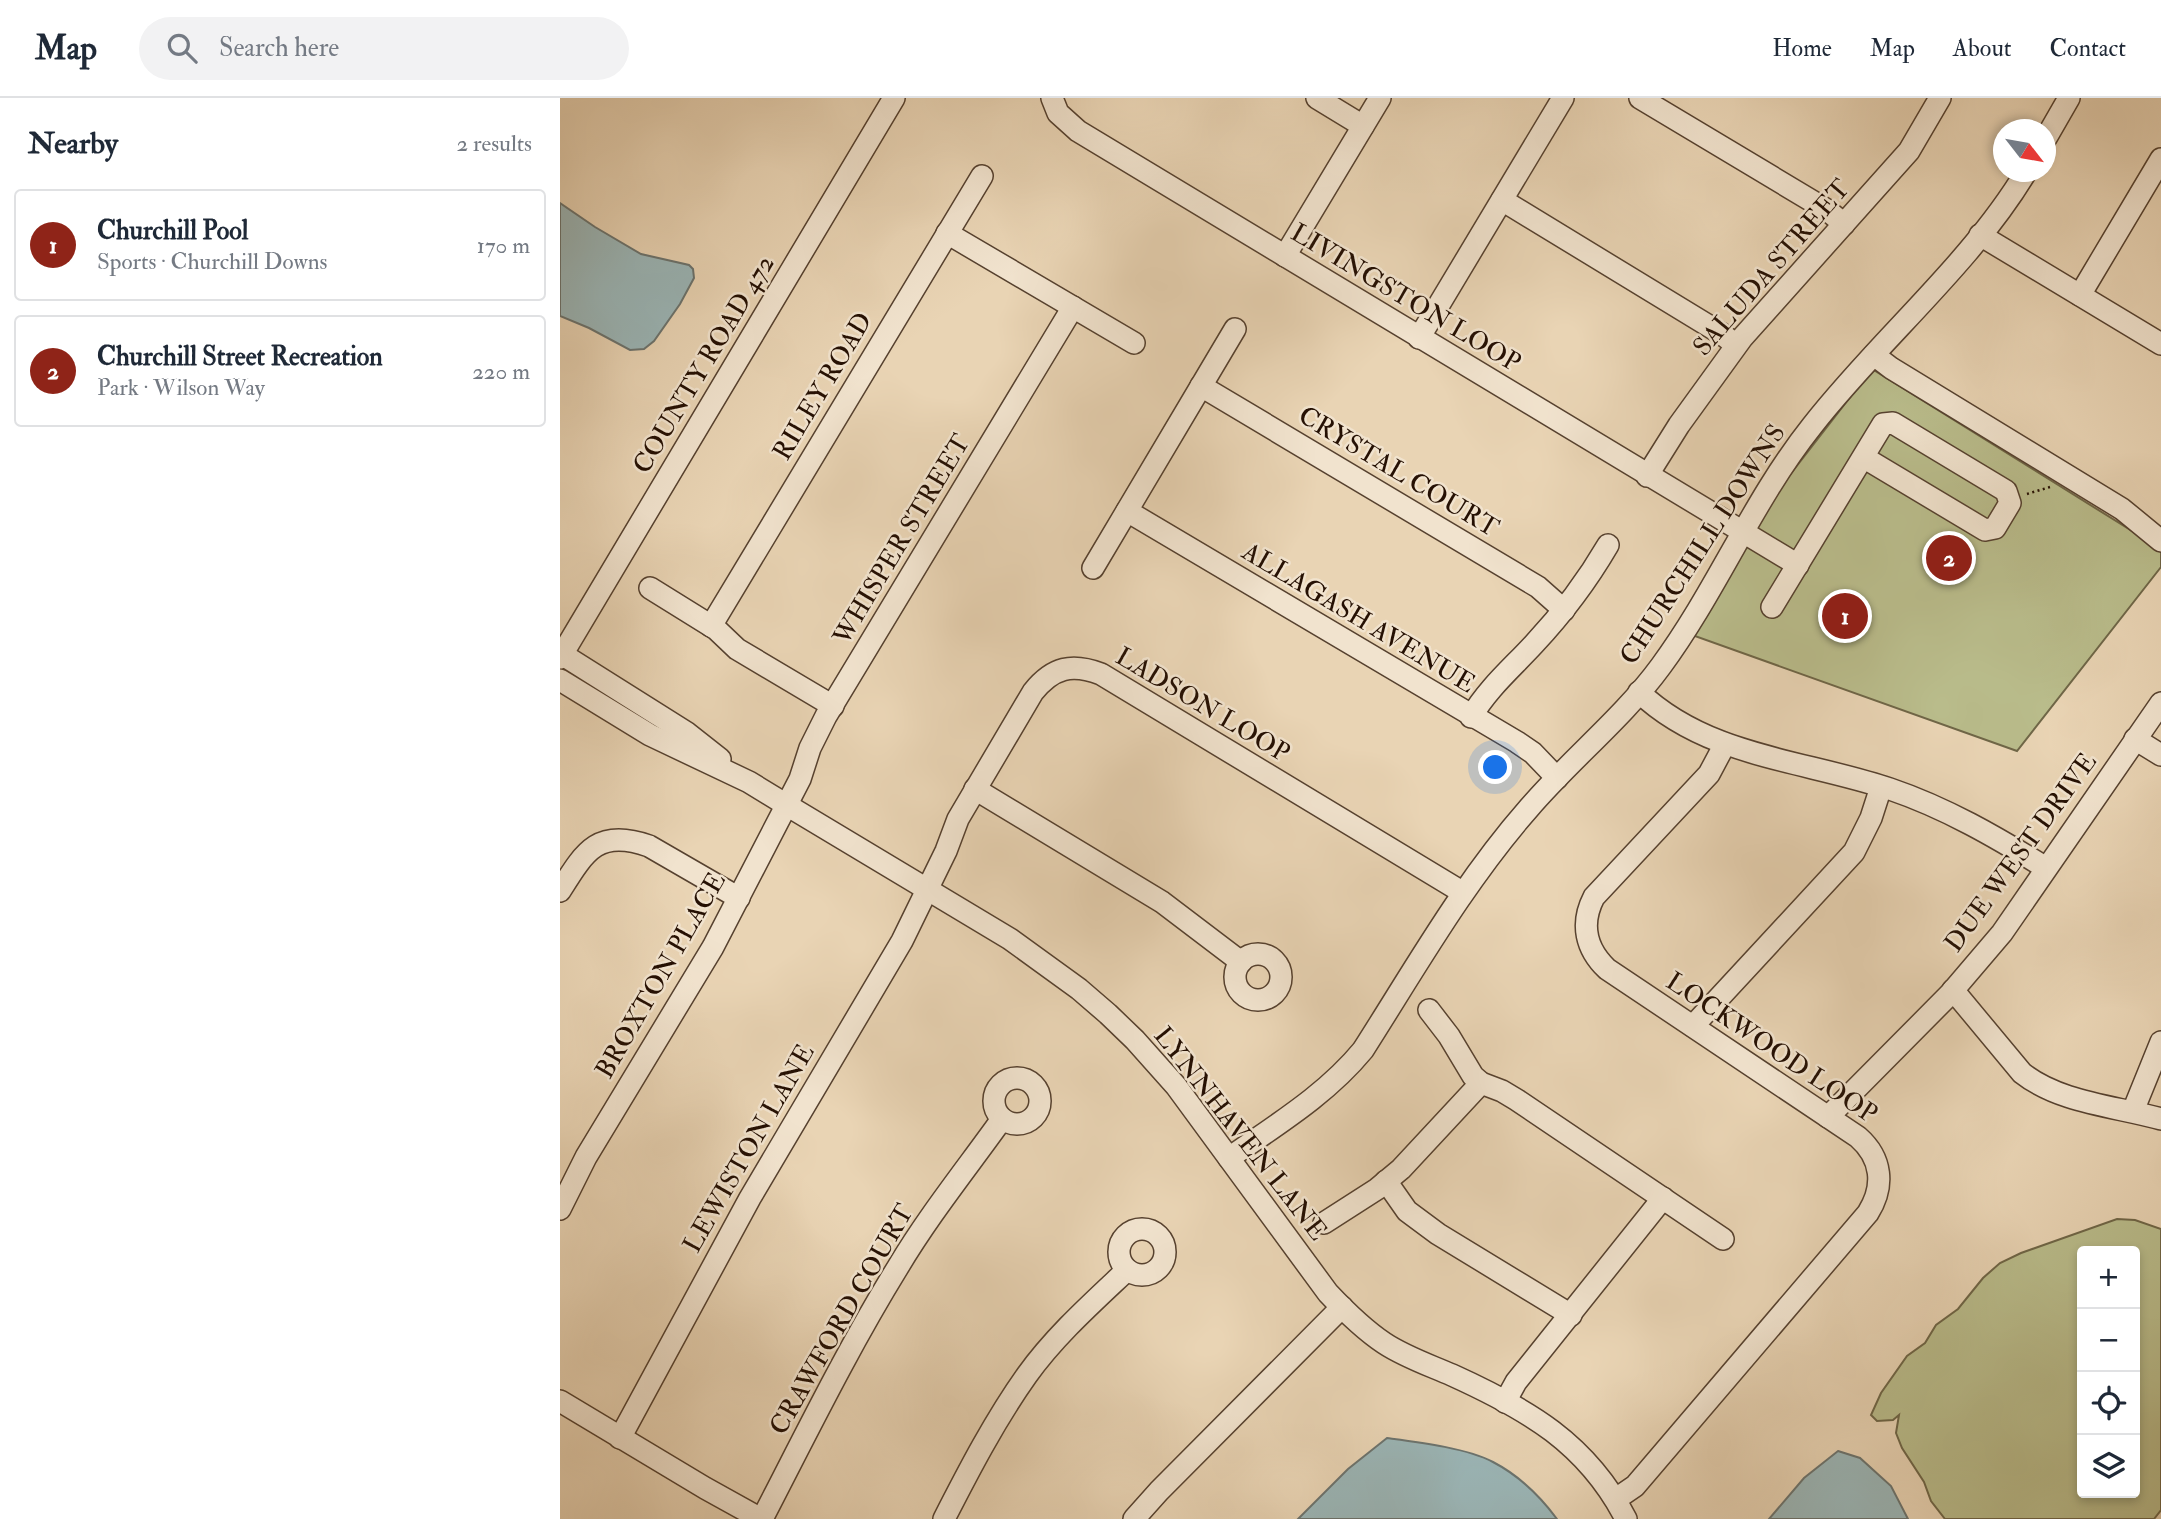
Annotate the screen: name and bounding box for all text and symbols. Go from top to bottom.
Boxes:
search box [139,17,629,80]
text: Map [35,28,97,69]
icon: search [163,29,201,67]
text: Search here [219,32,339,64]
text: Home [1772,33,1832,64]
text: Map [1870,33,1915,64]
text: About [1953,33,2012,64]
text: Contact [2050,33,2126,64]
north arrow [1993,119,2056,182]
text: Nearby [28,125,118,162]
text: 2 results [457,129,532,158]
street label: SALUDA STREET [1686,173,1857,362]
text: Churchill Pool [97,215,248,247]
street label: LIVINGSTON LOOP [1285,217,1526,379]
text: 1 [49,231,57,260]
text: 170 m [477,231,530,260]
text: Sports · Churchill Downs [97,247,327,276]
street label: COUNTY ROAD 472 [626,250,782,479]
street label: RILEY ROAD [766,307,879,466]
text: Churchill Street Recreation [97,341,383,373]
text: 2 [47,357,59,386]
text: 220 m [472,357,530,386]
text: Park · Wilson Way [97,373,265,402]
street label: CRYSTAL COURT [1293,399,1504,544]
street label: CHURCHILL DOWNS [1613,418,1793,671]
street label: WHISPER STREET [826,428,977,651]
pin: 2 [1926,532,1972,584]
street label: ALLAGASH AVENUE [1235,535,1481,700]
pin: 1 [1822,590,1868,642]
street label: LADSON LOOP [1110,640,1295,769]
street label: DUE WEST DRIVE [1938,747,2104,958]
your location [1478,750,1512,784]
street label: BROXTON PLACE [589,867,733,1084]
street label: LOCKWOOD LOOP [1660,965,1883,1130]
street label: LYNNHAVEN LANE [1147,1020,1334,1247]
street label: LEWISTON LANE [676,1039,822,1258]
street label: CRAWFORD COURT [763,1199,921,1440]
map controls [2077,1246,2140,1498]
button: + [2077,1246,2140,1309]
button: − [2077,1309,2140,1372]
button: locate [2077,1372,2140,1435]
button: layers [2077,1435,2140,1498]

